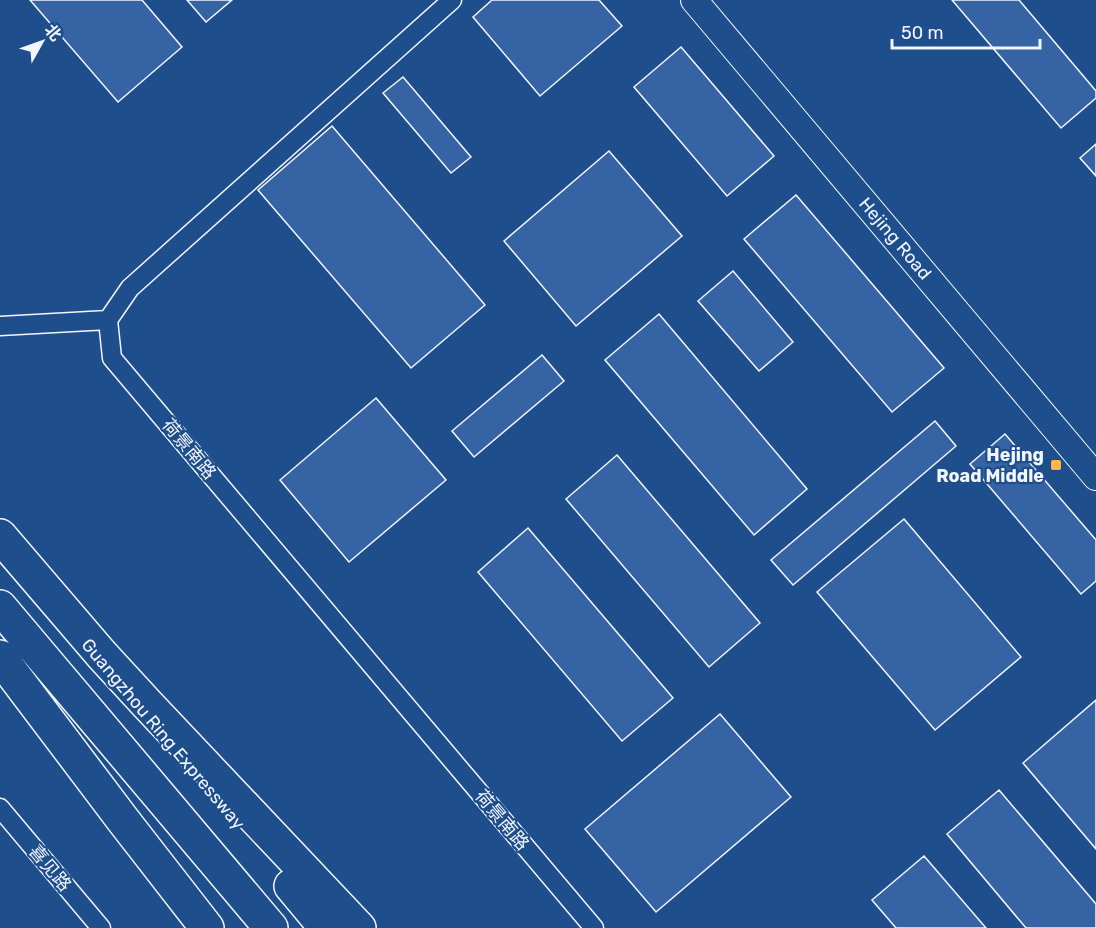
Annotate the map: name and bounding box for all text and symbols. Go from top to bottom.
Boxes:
north arrow [12,12,72,72]
scale bar [892,12,1040,50]
text: 北 [41,20,66,45]
text: 50 m [901,22,944,44]
street label: Hejing Road [854,193,936,284]
street label: 荷景南路 [157,414,221,484]
place label: Hejing Road Middle [936,444,1044,487]
marker: Hejing Road Middle [1049,458,1063,472]
street label: Guangzhou Ring Expressway [77,634,249,834]
street label: 荷景南路 [470,785,534,855]
street label: 喜见路 [24,840,76,896]

